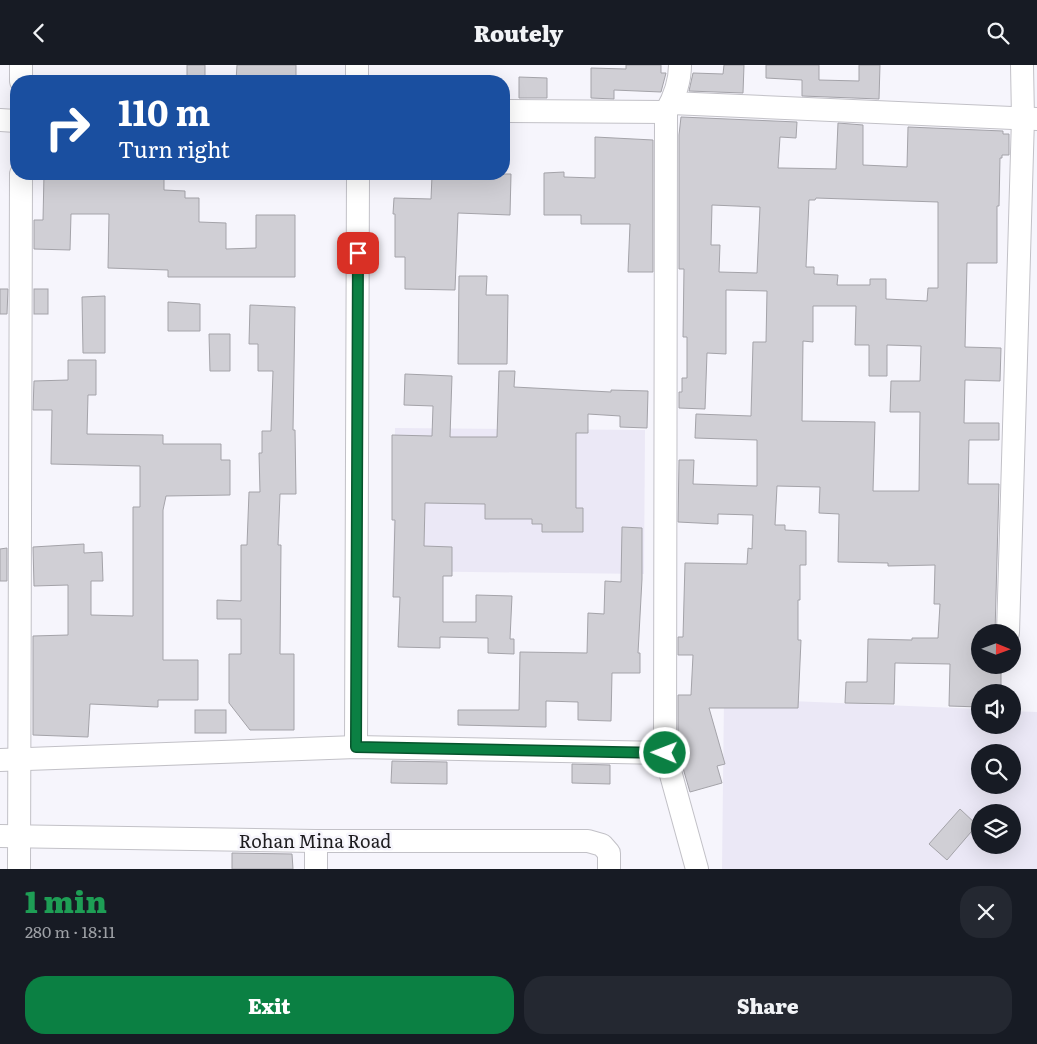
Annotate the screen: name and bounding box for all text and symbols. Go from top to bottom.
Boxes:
text: Routely [474,16,563,49]
icon: back [25,19,53,47]
icon: search [984,19,1012,47]
text: 110 m [118,85,210,137]
icon: right [35,95,100,160]
text: Turn right [118,132,230,165]
pin [337,232,379,274]
icon: arrive [344,239,372,267]
north arrow [971,624,1021,674]
map controls [971,624,1021,854]
button: sound [971,684,1021,734]
position arrow [638,726,690,778]
button: search [971,744,1021,794]
button: layers [971,804,1021,854]
street label: Rohan Mina Road [239,827,391,854]
text: 1 min [25,878,107,922]
button: close [960,886,1012,938]
text: 280 m · 18:11 [25,919,115,943]
button: Exit [25,976,514,1034]
button: Share [524,976,1012,1034]

